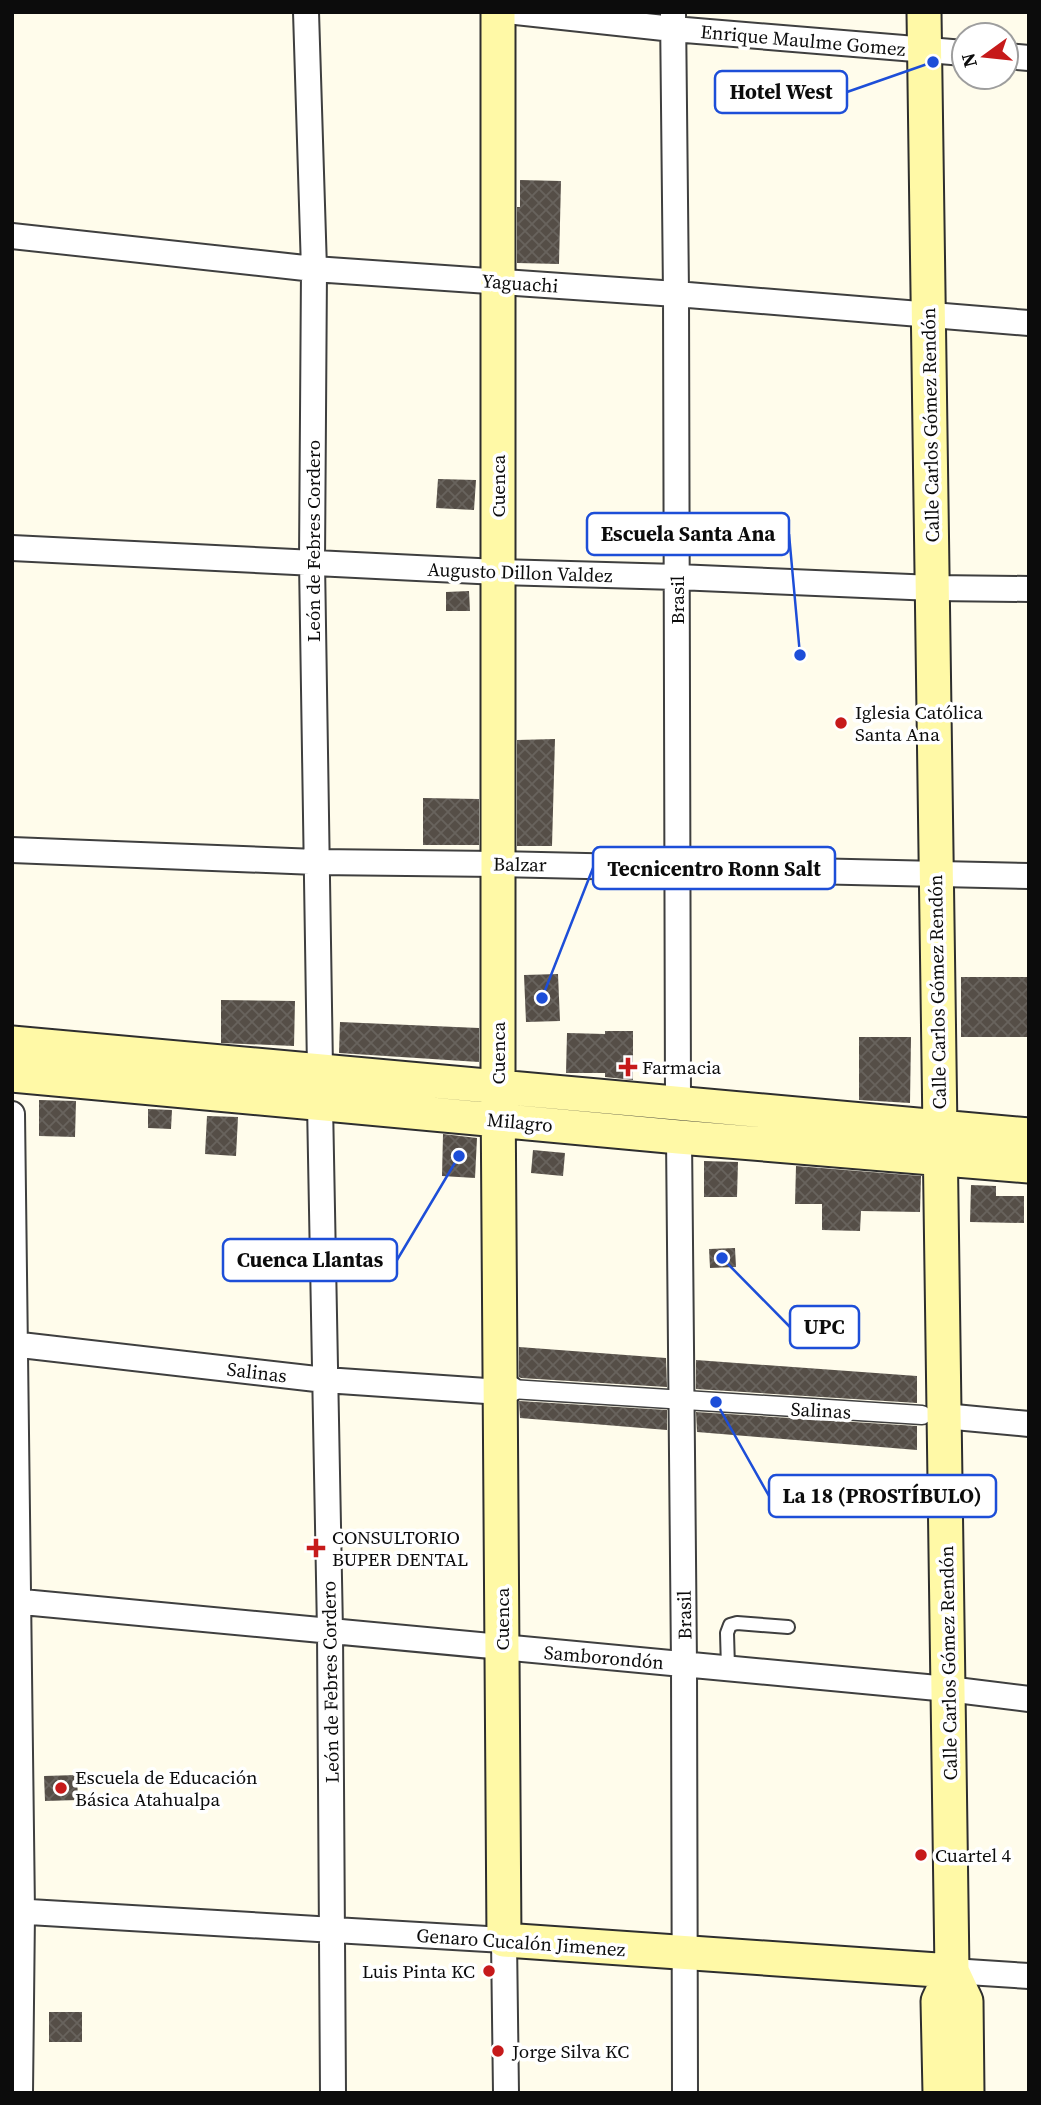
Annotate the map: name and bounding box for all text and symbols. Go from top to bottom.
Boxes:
street label: Enrique Maulme Gomez [699,18,907,62]
north arrow [950,21,1020,91]
text: N [954,50,983,70]
callout: Hotel West [715,71,847,113]
text: Hotel West [730,77,833,106]
street label: Yaguachi [481,267,560,299]
street label: Calle Carlos Gómez Rendón [915,307,945,543]
street label: León de Febres Cordero [300,440,326,642]
street label: Cuenca [485,454,511,517]
callout: Escuela Santa Ana [587,513,789,555]
text: Escuela Santa Ana [601,519,776,548]
street label: Augusto Dillon Valdez [427,556,613,588]
street label: Brasil [664,575,690,625]
place label: Iglesia Católica Santa Ana [855,699,983,747]
marker: Iglesia Católica Santa Ana [833,715,849,731]
callout: Tecnicentro Ronn Salt [593,847,835,889]
street label: Balzar [493,851,547,877]
text: Tecnicentro Ronn Salt [607,854,821,883]
street label: Calle Carlos Gómez Rendón [922,874,952,1110]
street label: Cuenca [485,1021,511,1084]
place label: Farmacia [642,1054,722,1080]
marker: Farmacia [620,1059,636,1075]
street label: Milagro [486,1106,554,1138]
callout: Cuenca Llantas [223,1239,397,1281]
text: Cuenca Llantas [237,1245,384,1274]
callout: UPC [790,1306,859,1348]
text: UPC [803,1312,845,1341]
street label: Salinas [226,1355,288,1389]
street label: Salinas [790,1395,852,1425]
callout: La 18 (PROSTÍBULO) [769,1475,996,1517]
text: La 18 (PROSTÍBULO) [782,1481,982,1510]
place label: CONSULTORIO BUPER DENTAL [332,1524,468,1572]
marker: CONSULTORIO BUPER DENTAL [306,1538,326,1558]
street label: Calle Carlos Gómez Rendón [933,1545,963,1781]
street label: León de Febres Cordero [315,1581,345,1783]
street label: Cuenca [489,1587,515,1650]
street label: Brasil [671,1590,697,1640]
street label: Samborondón [543,1639,665,1675]
place label: Escuela de Educación Básica Atahualpa [75,1764,258,1812]
marker: Escuela de Educación Básica Atahualpa [53,1780,69,1796]
place label: Cuartel 4 [935,1842,1012,1868]
marker: Cuartel 4 [913,1847,929,1863]
street label: Genaro Cucalón Jimenez [416,1922,627,1962]
place label: Luis Pinta KC [362,1958,475,1984]
marker: Luis Pinta KC [481,1963,497,1979]
place label: Jorge Silva KC [511,2038,629,2064]
marker: Jorge Silva KC [490,2043,506,2059]

